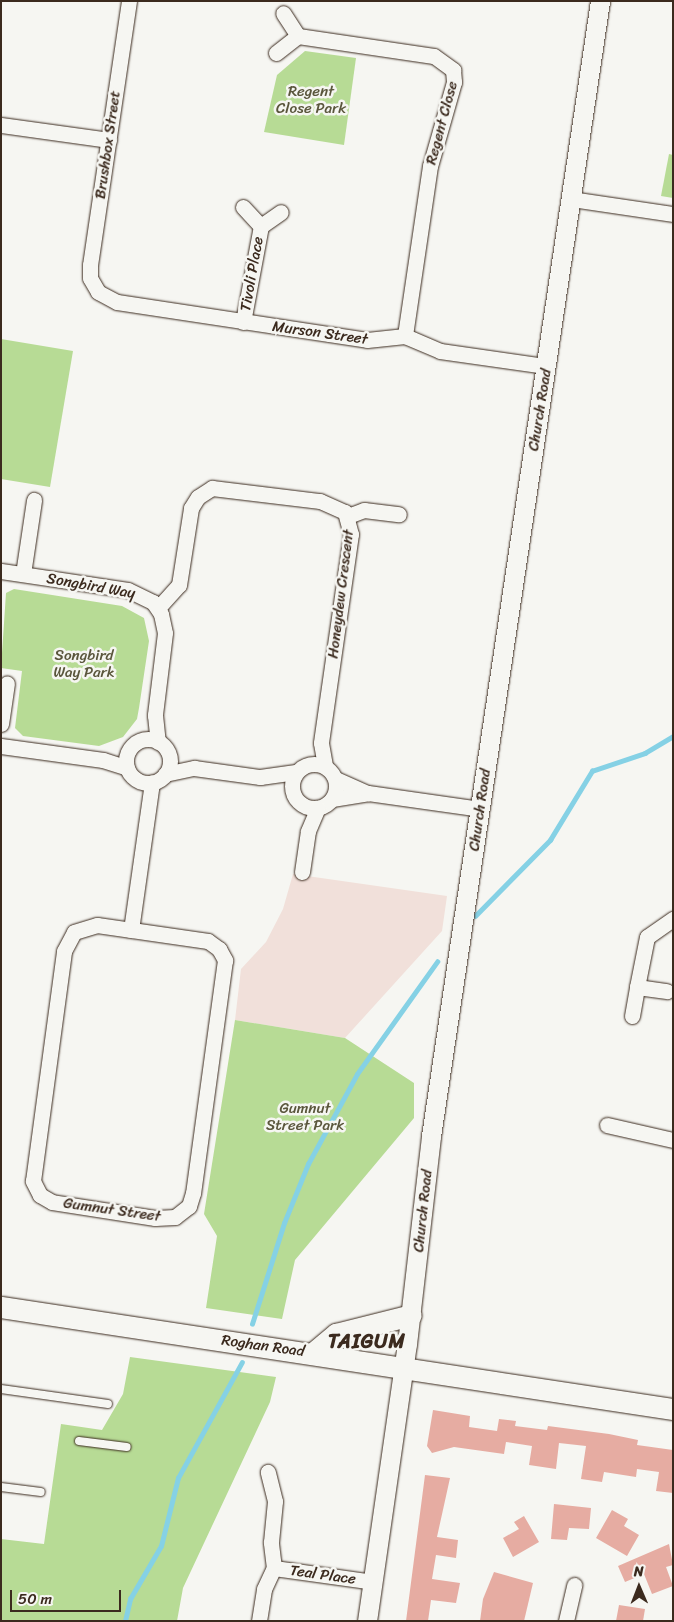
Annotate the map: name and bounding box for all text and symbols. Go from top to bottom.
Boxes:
street label: Regent Close [422,79,462,167]
park label: Regent Close Park [276,82,346,117]
street label: Brushbox Street [91,90,125,200]
street label: Tivoli Place [237,235,267,313]
street label: Murson Street [271,317,369,349]
street label: Church Road [525,368,555,452]
street label: Honeydew Crescent [324,528,358,660]
street label: Songbird Way [45,569,137,603]
park label: Songbird Way Park [53,646,115,681]
street label: Church Road [465,768,495,852]
park label: Gumnut Street Park [266,1099,344,1134]
street label: Church Road [410,1169,436,1253]
street label: Gumnut Street [62,1194,162,1226]
district label: TAIGUM [329,1329,405,1353]
street label: Roghan Road [220,1331,306,1361]
text: N [634,1559,644,1584]
street label: Teal Place [289,1561,357,1589]
north arrow [614,1562,664,1612]
scale bar [12,1580,124,1612]
text: 50 m [18,1586,52,1612]

